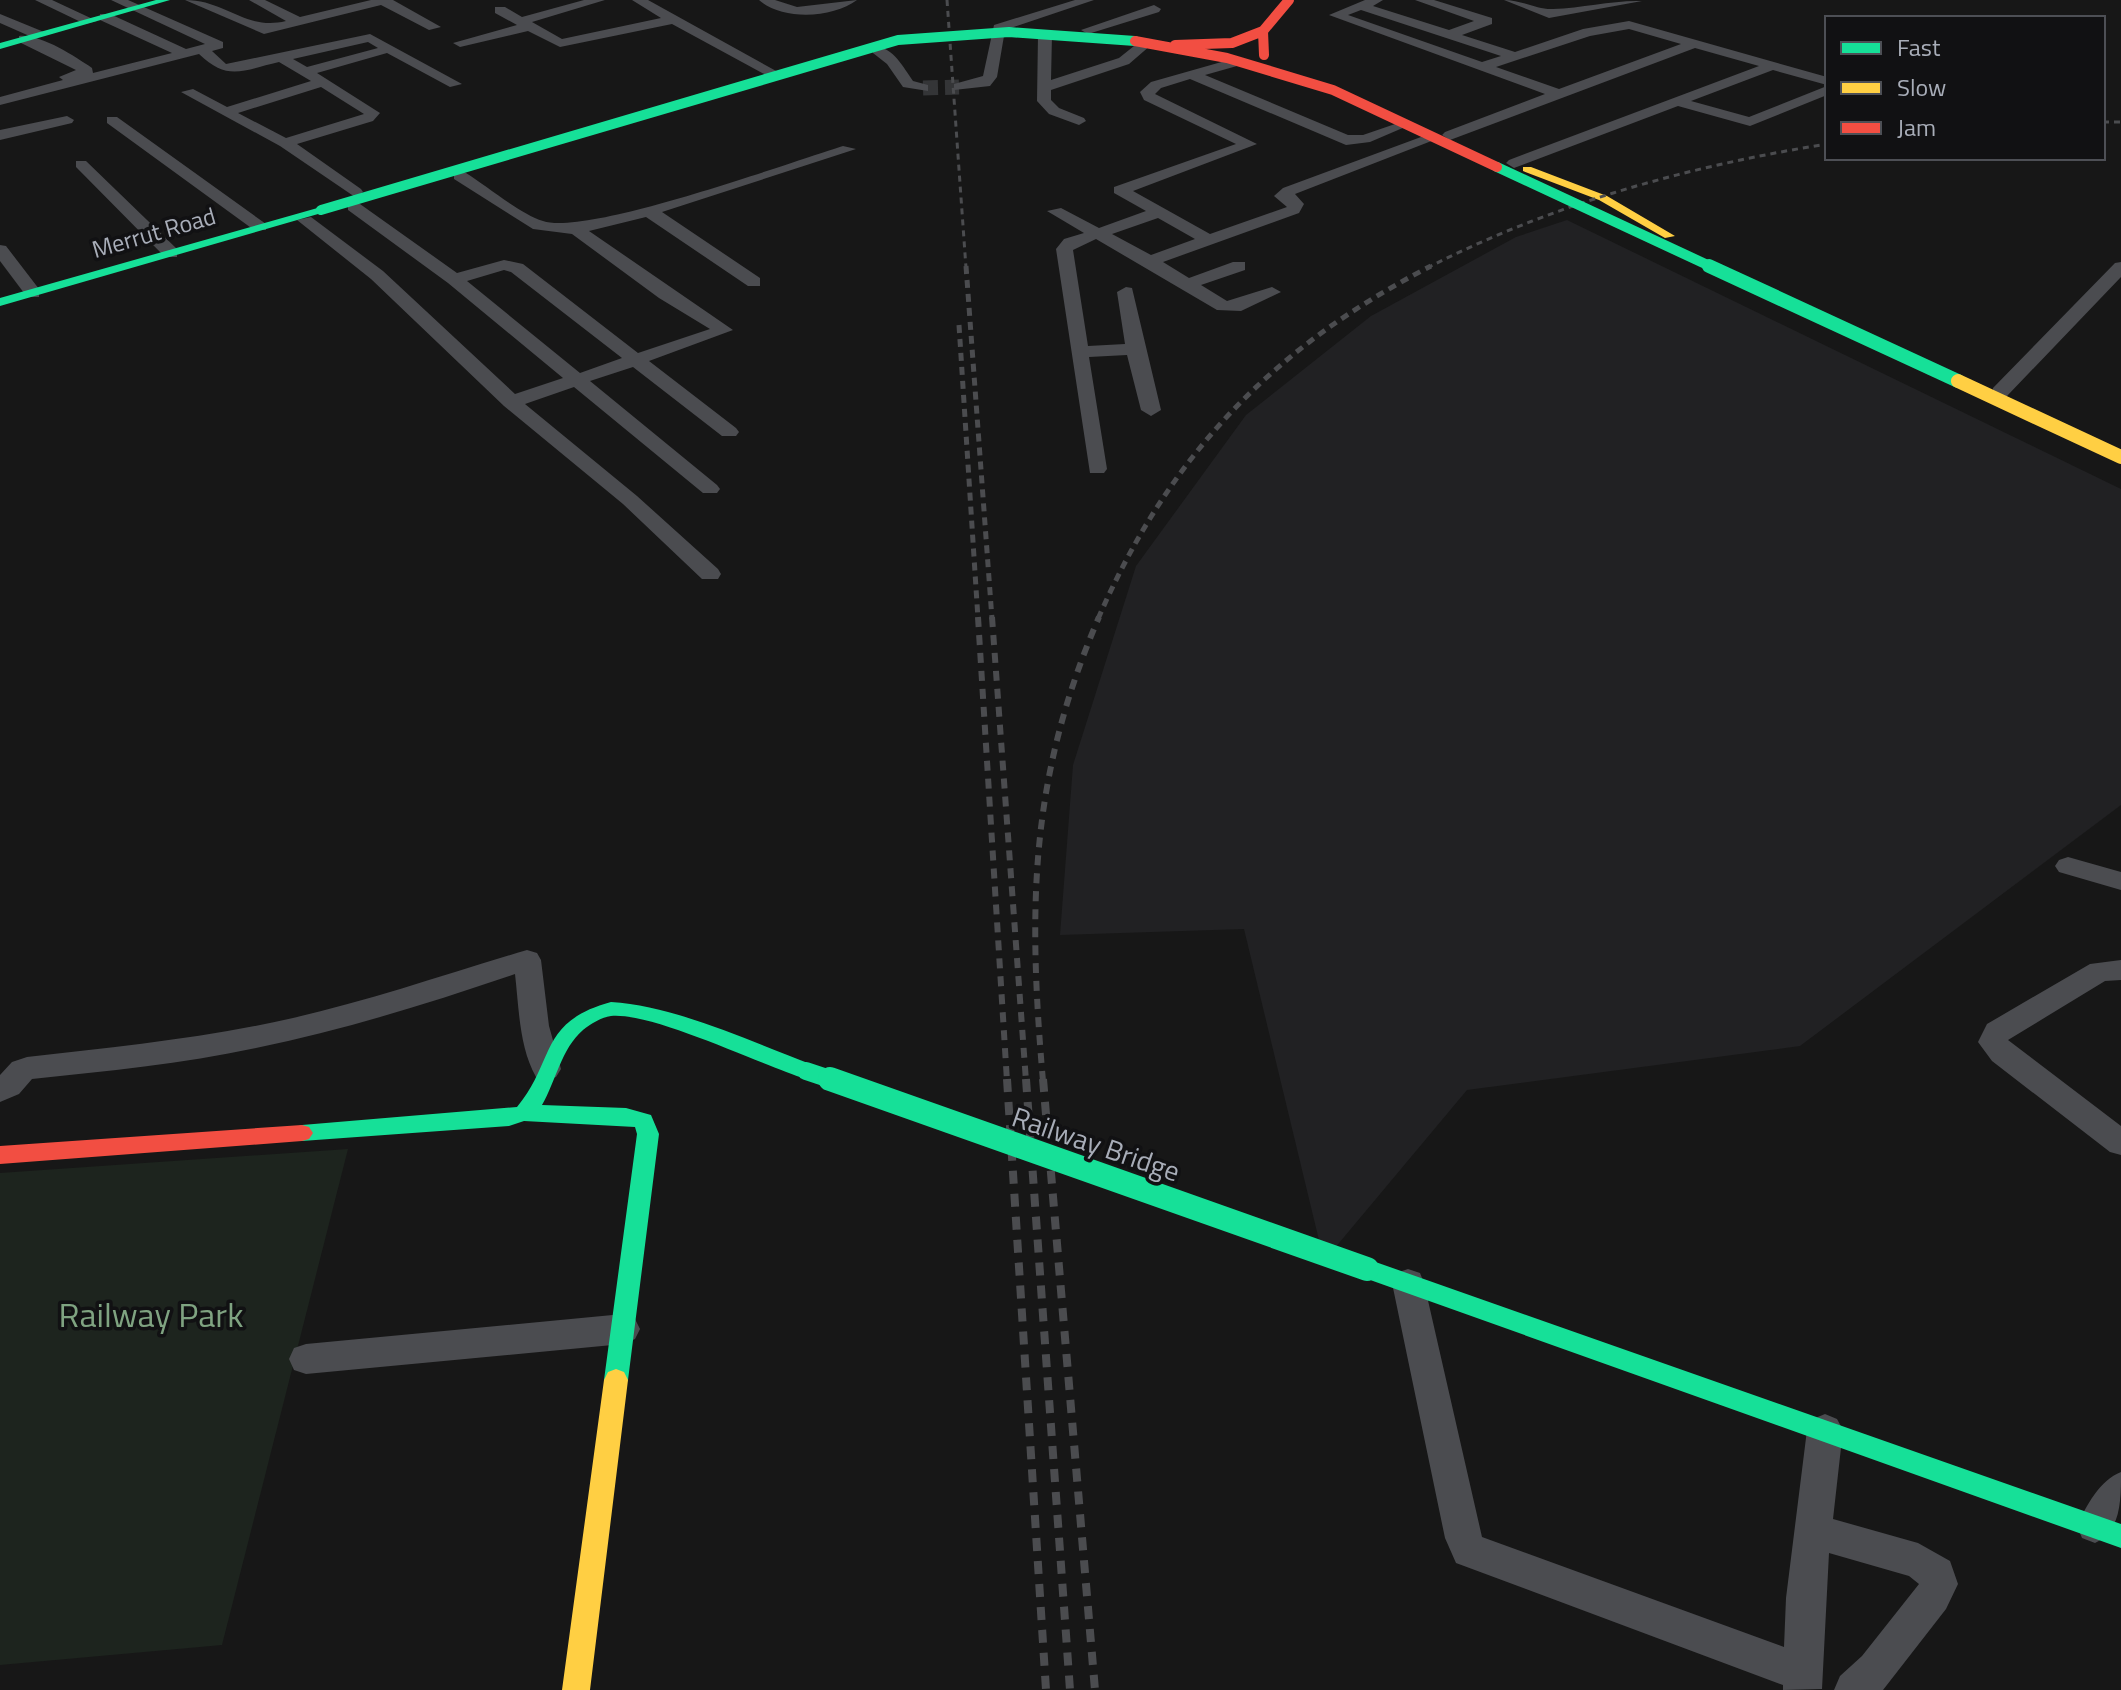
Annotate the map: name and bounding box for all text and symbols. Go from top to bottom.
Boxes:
legend [1825,16,2105,160]
text: Fast [1897,29,1941,65]
text: Slow [1897,69,1946,105]
text: Jam [1897,109,1936,145]
street label: Merrut Road [88,197,220,267]
street label: Railway Bridge [1006,1095,1186,1192]
park label: Railway Park [59,1288,243,1340]

